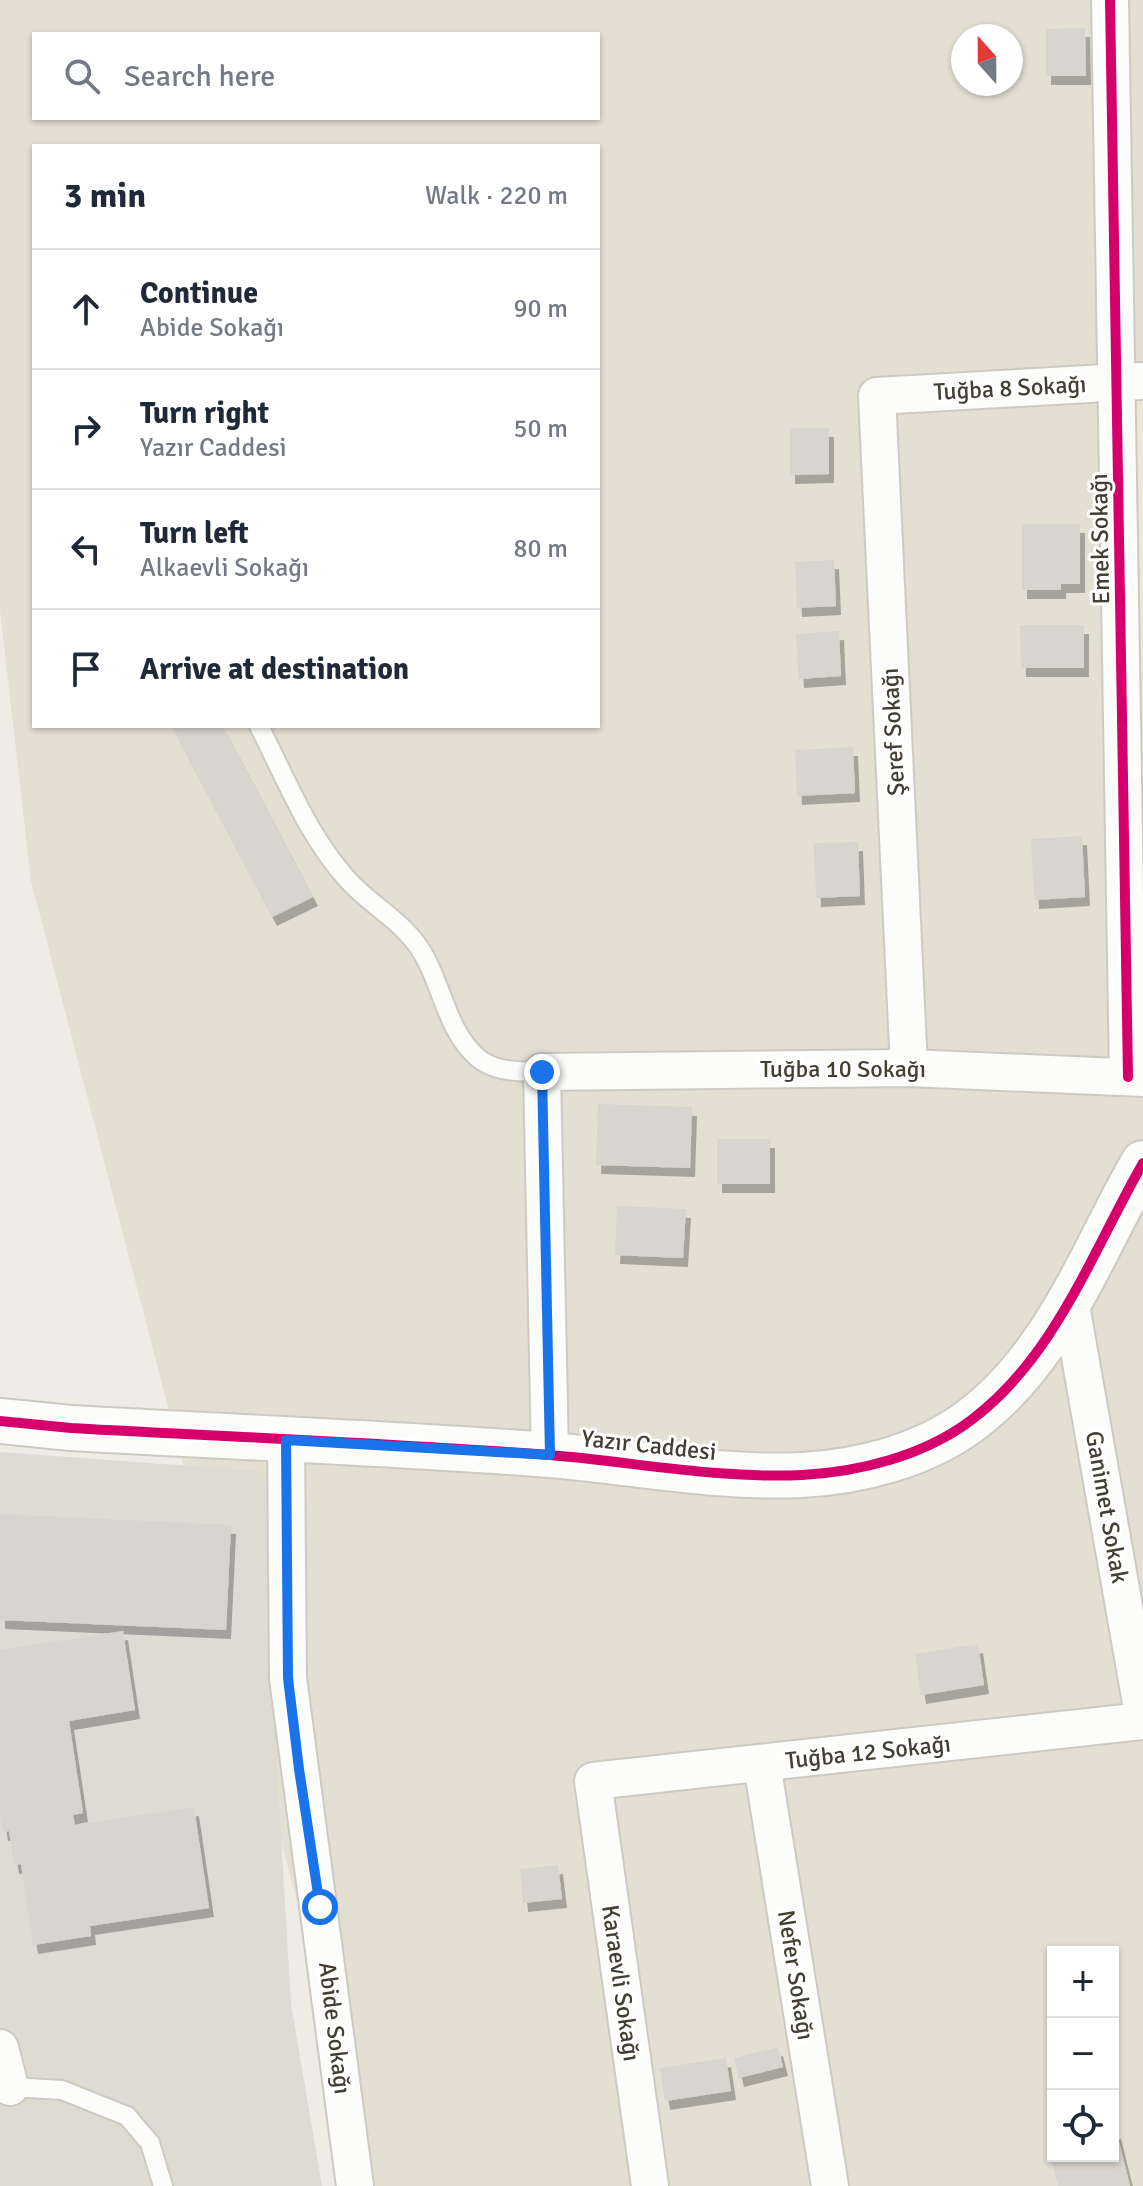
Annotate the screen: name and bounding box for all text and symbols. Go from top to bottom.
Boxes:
north arrow [951,24,1023,96]
search box [32,32,600,120]
icon: search [60,54,104,98]
text: Search here [124,58,275,95]
text: 3 min [64,175,146,217]
text: Walk · 220 m [425,180,568,212]
text: Continue [140,275,258,312]
icon: ahead [64,287,108,331]
text: 90 m [513,293,568,325]
text: Abide Sokağı [140,312,284,344]
street label: Tuğba 8 Sokağı [933,369,1087,407]
text: Turn right [140,395,269,432]
icon: right [64,407,108,451]
text: 50 m [513,413,568,445]
text: Yazır Caddesi [140,432,287,464]
street label: Emek Sokağı [1084,473,1116,605]
text: Turn left [140,515,249,552]
icon: left [64,527,108,571]
text: 80 m [513,533,568,565]
text: Alkaevli Sokağı [140,552,309,584]
icon: arrive [64,647,108,691]
text: Arrive at destination [140,651,409,688]
street label: Şeref Sokağı [875,667,911,797]
route end [524,1054,560,1090]
street label: Tuğba 10 Sokağı [760,1054,926,1084]
street label: Yazır Caddesi [580,1423,718,1467]
street label: Ganimet Sokak [1079,1429,1135,1585]
street label: Tuğba 12 Sokağı [784,1728,952,1776]
route start [302,1889,338,1925]
street label: Karaevli Sokağı [595,1903,647,2063]
street label: Nefer Sokağı [771,1908,821,2042]
map controls [1047,1946,1119,2162]
button: + [1047,1946,1119,2018]
street label: Abide Sokağı [312,1960,358,2096]
button: − [1047,2018,1119,2090]
button: locate [1047,2090,1119,2162]

